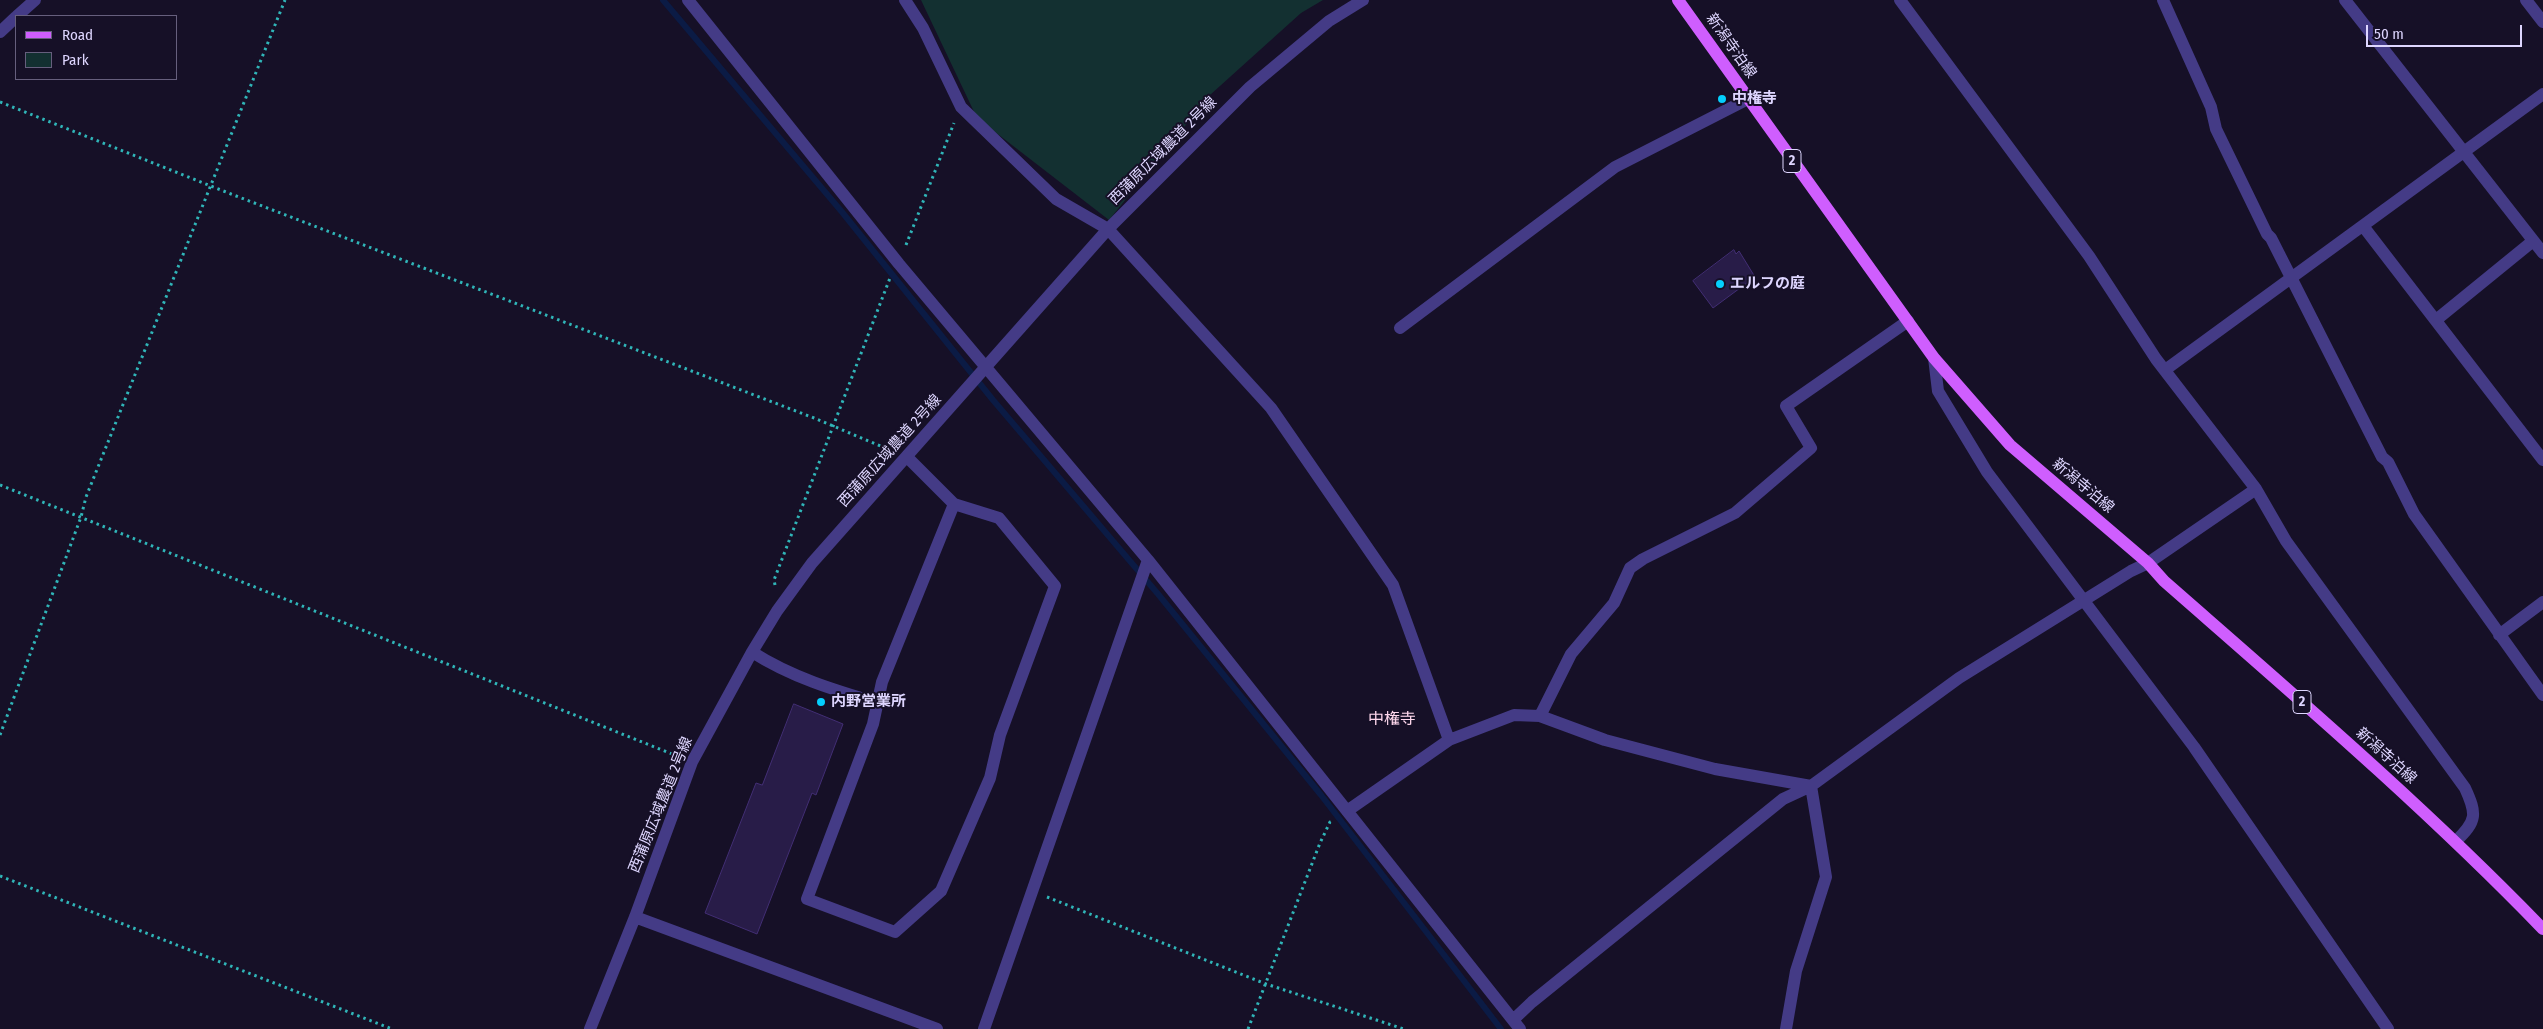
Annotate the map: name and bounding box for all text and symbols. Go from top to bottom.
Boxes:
street label: 新潟寺泊線 [1702,10,1760,82]
legend [15,15,178,80]
scale bar [2368,15,2524,47]
text: 50 m [2374,25,2404,43]
text: Road [62,26,93,44]
text: Park [62,51,89,69]
place label: 中権寺 [1732,90,1777,108]
street label: 西蒲原広域農道 2号線 [1105,93,1221,209]
marker: 中権寺 [1716,93,1728,105]
road number: 2 [1783,150,1801,172]
place label: エルフの庭 [1730,275,1805,293]
marker: エルフの庭 [1714,278,1726,290]
street label: 西蒲原広域農道 2号線 [835,391,945,511]
street label: 新潟寺泊線 [2048,455,2118,517]
road number: 2 [2293,690,2311,714]
place label: 内野営業所 [831,693,906,711]
marker: 内野営業所 [815,696,827,708]
district label: 中権寺 [1368,710,1416,730]
street label: 新潟寺泊線 [2352,724,2420,788]
street label: 西蒲原広域農道 2号線 [625,734,697,876]

